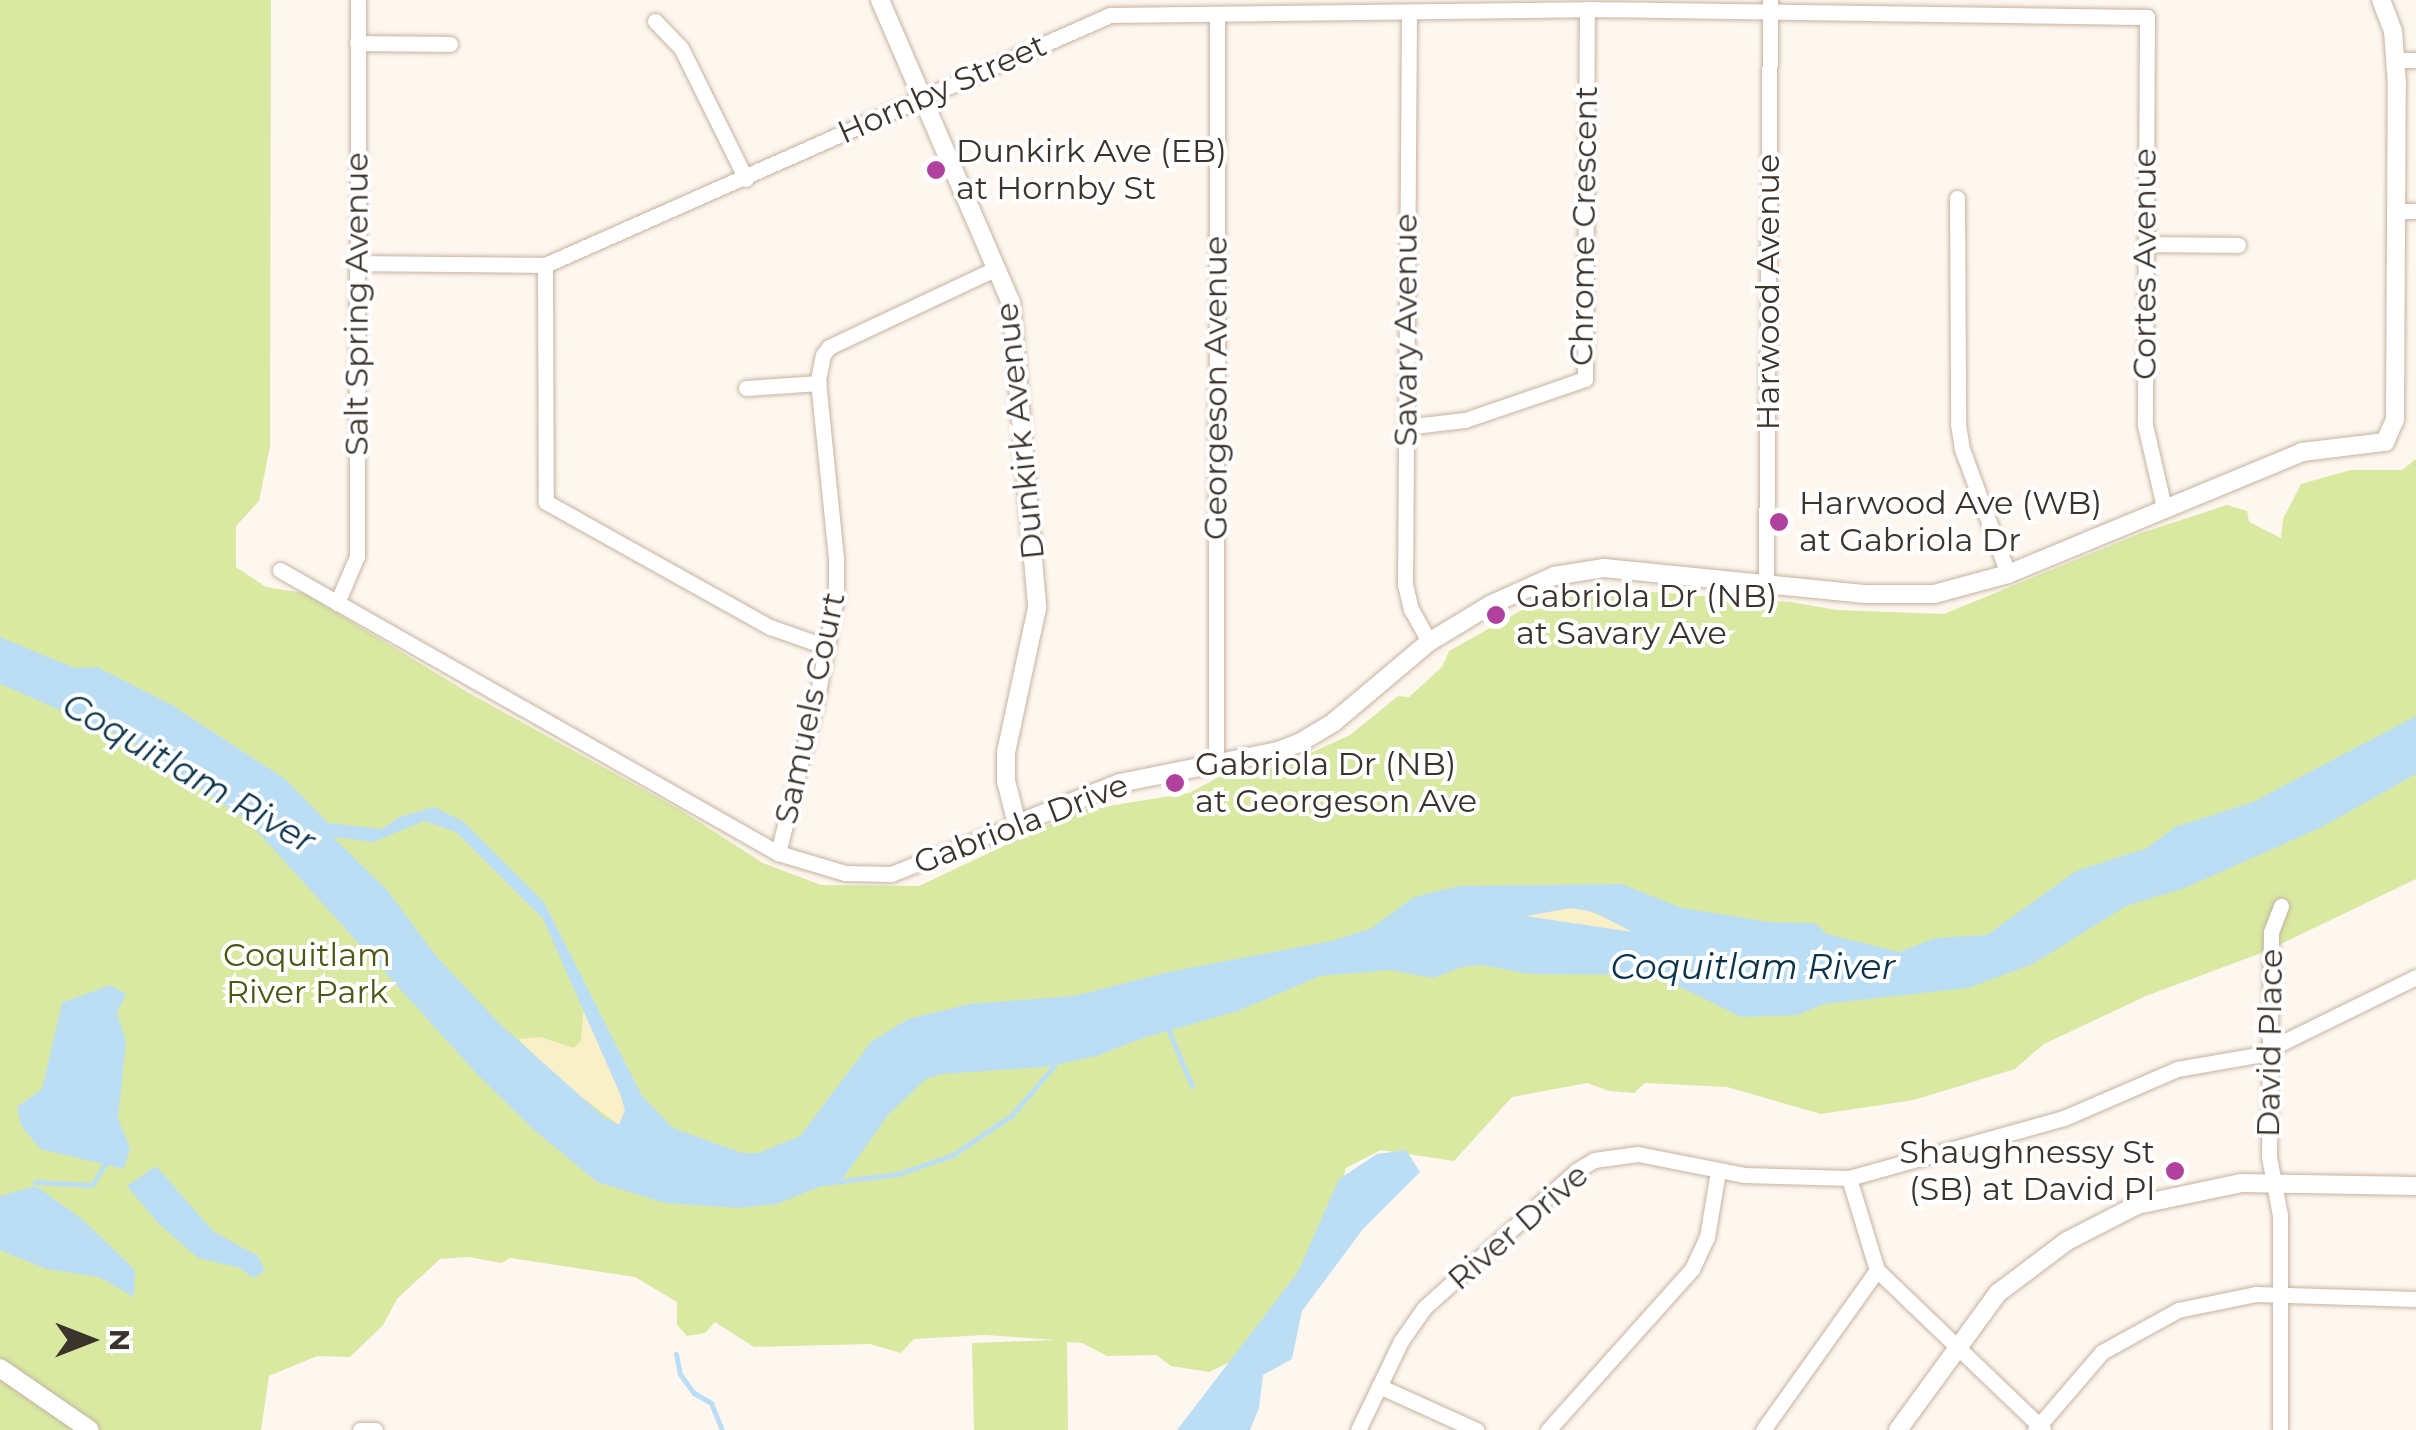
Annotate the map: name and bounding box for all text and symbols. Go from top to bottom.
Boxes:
street label: Hornby Street [832,26,1052,152]
street label: Chrome Crescent [1562,86,1606,366]
place label: Dunkirk Ave (EB) at Hornby St [956,133,1227,208]
street label: Cortes Avenue [2126,148,2164,380]
street label: Salt Spring Avenue [338,152,376,456]
street label: Harwood Avenue [1749,154,1787,430]
marker: Dunkirk Ave (EB) at Hornby St [925,159,947,181]
street label: Savary Avenue [1387,214,1425,446]
street label: Georgeson Avenue [1197,236,1235,540]
street label: Dunkirk Avenue [987,301,1053,561]
place label: Harwood Ave (WB) at Gabriola Dr [1799,485,2102,560]
marker: Harwood Ave (WB) at Gabriola Dr [1768,511,1790,533]
place label: Gabriola Dr (NB) at Savary Ave [1516,578,1777,653]
street label: Samuels Court [767,589,853,827]
marker: Gabriola Dr (NB) at Savary Ave [1485,604,1507,626]
water label: Coquitlam River [55,684,323,862]
place label: Gabriola Dr (NB) at Georgeson Ave [1195,746,1477,821]
street label: Gabriola Drive [909,766,1133,882]
marker: Gabriola Dr (NB) at Georgeson Ave [1164,772,1186,794]
park label: Coquitlam River Park [223,937,391,1012]
water label: Coquitlam River [1610,946,1896,988]
street label: David Place [2249,948,2291,1138]
place label: Shaughnessy St (SB) at David Pl [1899,1134,2155,1209]
street label: River Drive [1440,1156,1596,1298]
marker: Shaughnessy St (SB) at David Pl [2164,1160,2186,1182]
north arrow [40,1290,140,1390]
text: N [103,1329,137,1351]

